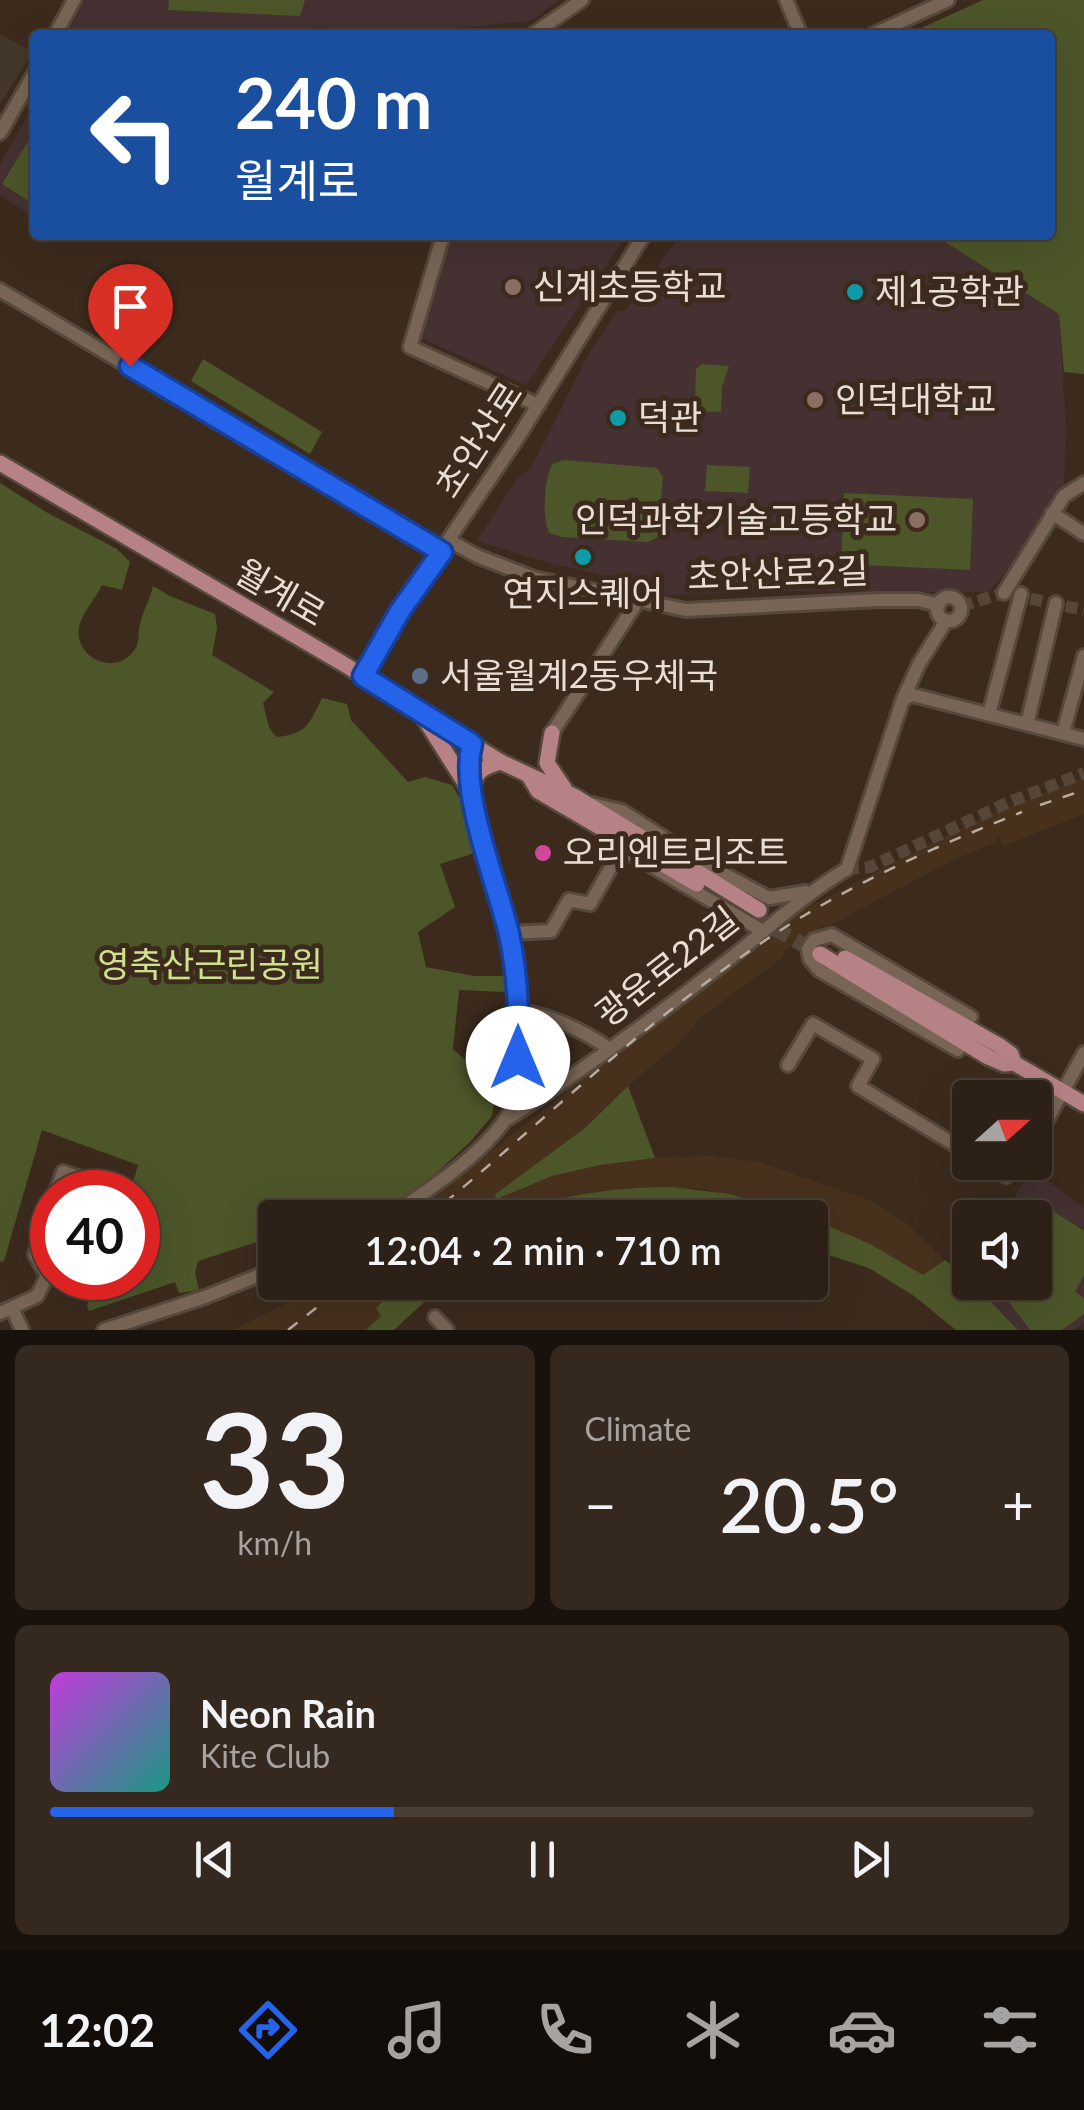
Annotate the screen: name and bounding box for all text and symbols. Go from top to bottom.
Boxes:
text: 240 m [235,60,432,144]
icon: left [70,70,200,200]
text: 월계로 [235,153,359,207]
pin [88,264,173,367]
place label: 신계초등학교 [533,264,726,306]
place label: 제1공학관 [875,269,1024,311]
marker: 신계초등학교 [502,276,524,298]
icon: arrive [103,279,158,334]
marker: 제1공학관 [844,281,866,303]
street label: 초안산로 [425,373,530,504]
place label: 인덕대학교 [835,377,996,419]
marker: 인덕대학교 [804,389,826,411]
place label: 덕관 [638,395,702,437]
marker: 덕관 [607,407,629,429]
place label: 인덕과학기술고등학교 [575,497,897,539]
marker: 인덕과학기술고등학교 [906,509,928,531]
marker: 연지스퀘어 [572,546,594,568]
street label: 초안산로2길 [687,548,869,596]
street label: 월계로 [229,549,333,634]
place label: 연지스퀘어 [502,571,664,613]
place label: 서울월계2동우체국 [440,653,718,695]
marker: 서울월계2동우체국 [409,665,431,687]
place label: 오리엔트리조트 [563,830,788,872]
marker: 오리엔트리조트 [532,842,554,864]
street label: 광운로22길 [586,897,745,1034]
park label: 영축산근린공원 [97,942,323,984]
position arrow [466,1006,570,1110]
north arrow [952,1080,1052,1180]
map controls [952,1080,1052,1300]
speed limit sign: 40 [30,1170,160,1300]
button: sound [952,1200,1052,1300]
text: 12:04 · 2 min · 710 m [365,1227,721,1273]
text: 33 [199,1380,350,1536]
text: Climate [585,1409,691,1448]
text: 20.5° [720,1459,899,1549]
text: − [585,1471,616,1537]
text: + [1002,1471,1034,1537]
text: km/h [237,1523,312,1562]
text: Neon Rain [200,1690,376,1736]
text: Kite Club [200,1736,330,1775]
icon: previous [187,1832,242,1887]
icon: pause [515,1832,570,1887]
icon: next [843,1832,898,1887]
icon: directions [233,1995,303,2065]
icon: music [382,1995,452,2065]
icon: phone [530,1995,600,2065]
icon: climate [678,1995,748,2065]
icon: car [827,1995,897,2065]
icon: filters [975,1995,1045,2065]
text: 12:02 [39,2003,155,2057]

